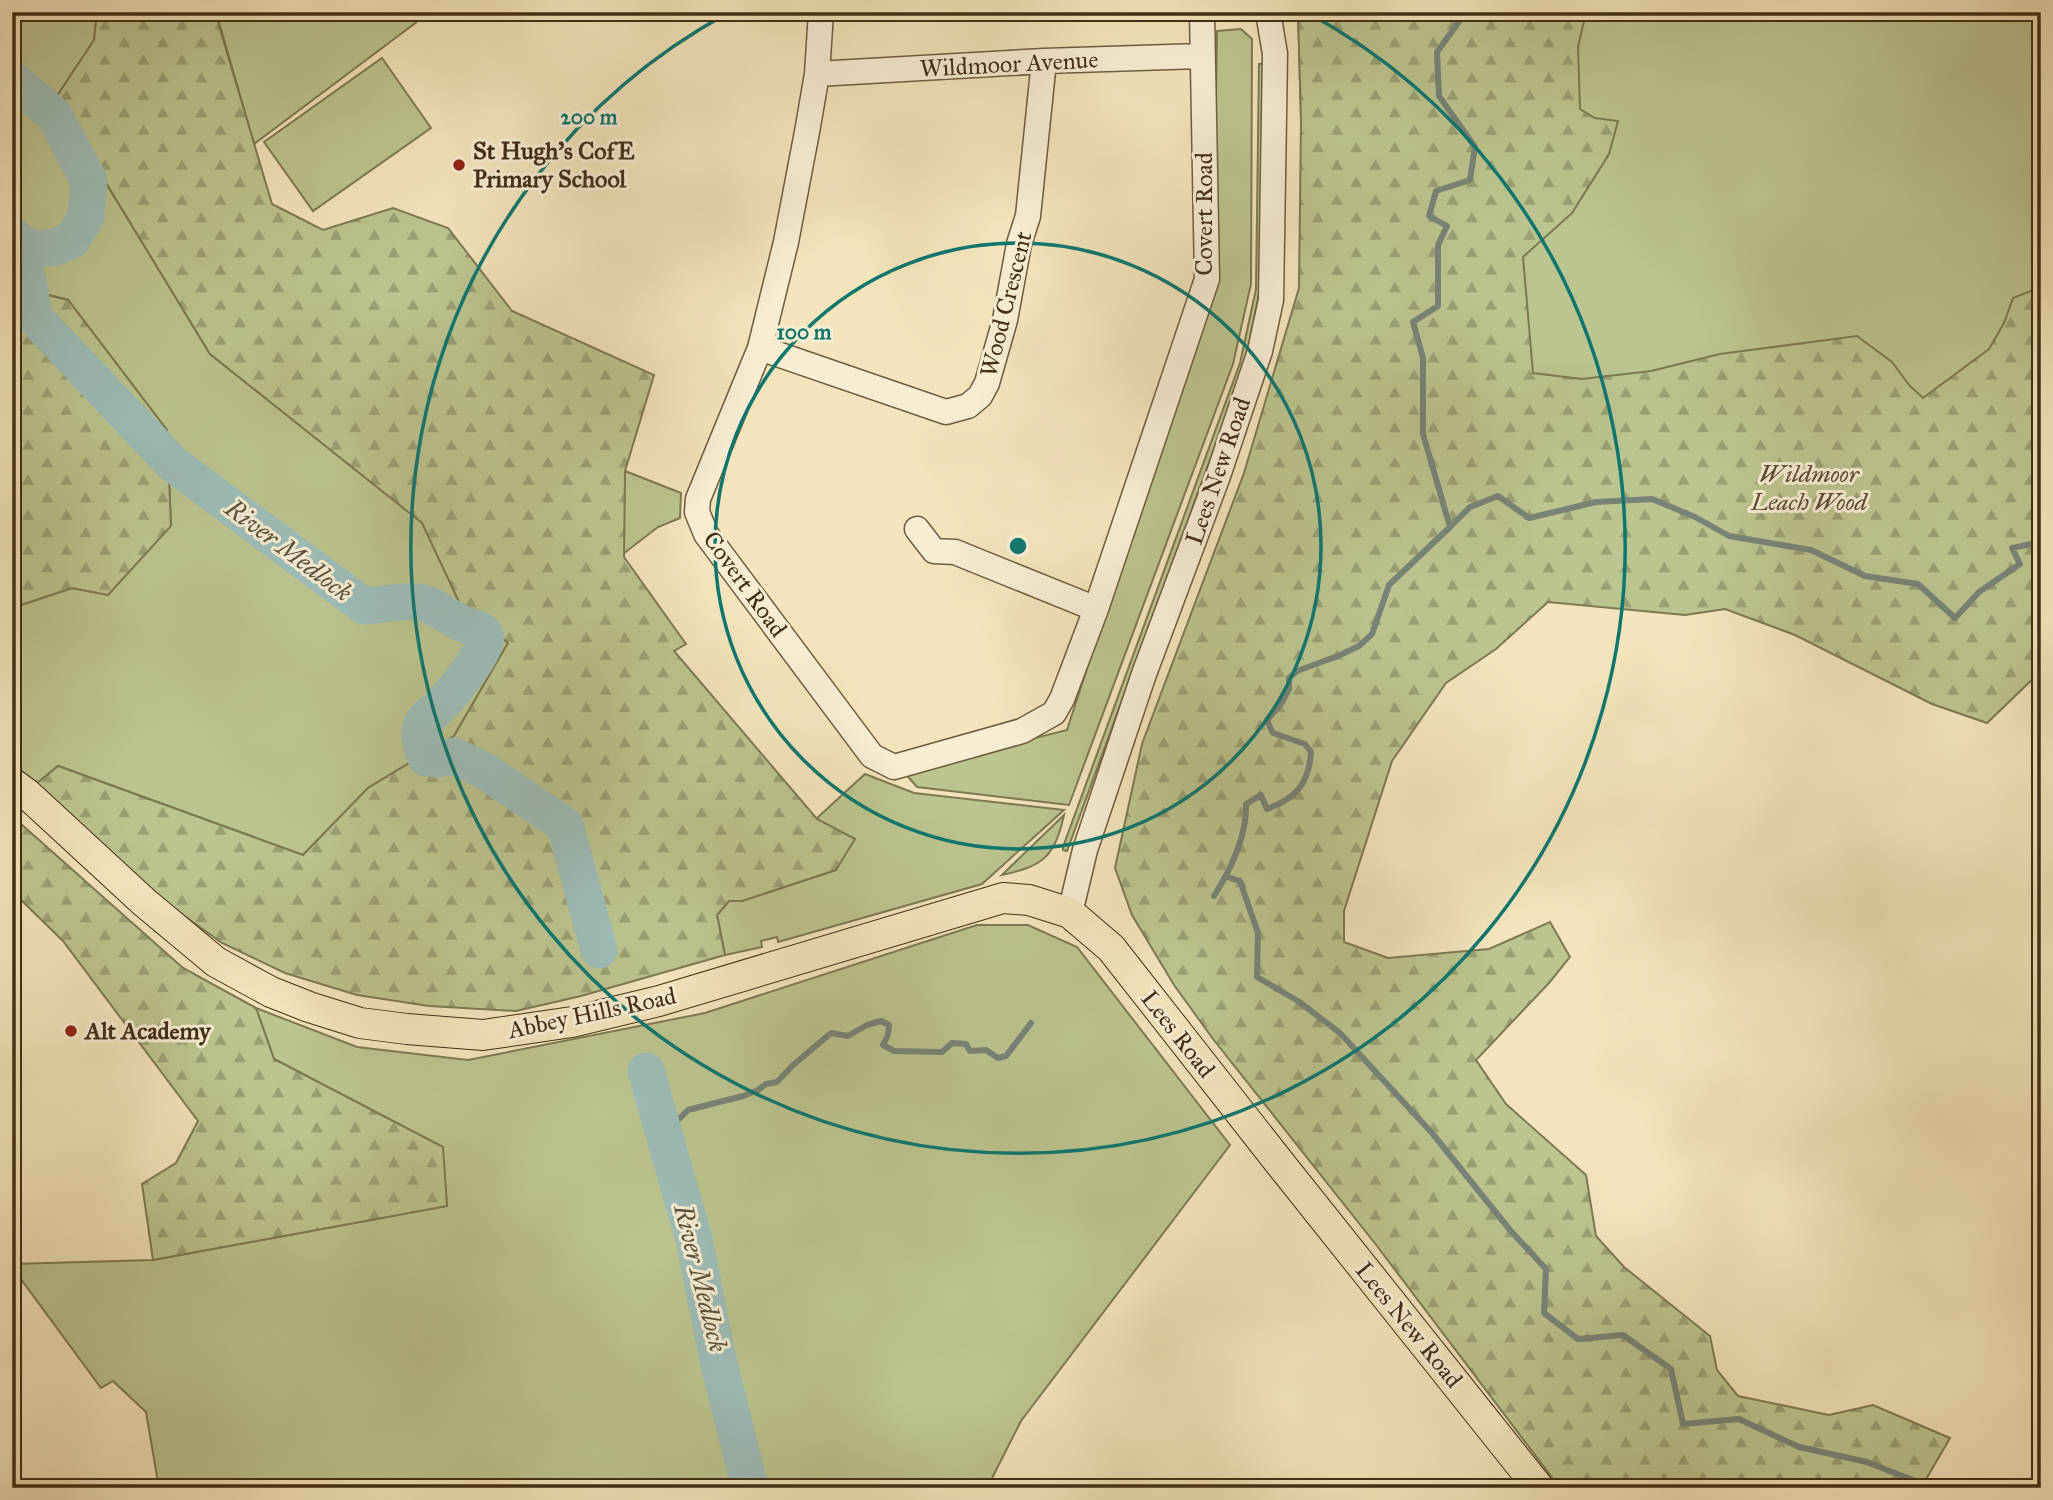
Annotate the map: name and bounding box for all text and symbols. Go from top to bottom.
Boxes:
street label: Wildmoor Avenue [919,44,1099,84]
text: 200 m [561,104,618,130]
place label: St Hugh's CofE Primary School [473,136,635,194]
street label: Covert Road [1189,152,1219,276]
marker: St Hugh's CofE Primary School [451,157,467,173]
street label: Wood Crescent [973,228,1039,380]
text: 100 m [777,319,832,345]
street label: Lees New Road [1179,393,1257,549]
park label: Wildmoor Leach Wood [1750,459,1869,517]
water label: River Medlock [218,491,359,608]
street label: Covert Road [697,525,793,643]
centre of rings [1006,534,1030,558]
street label: Abbey Hills Road [504,981,679,1046]
street label: Lees Road [1135,984,1221,1084]
place label: Alt Academy [83,1016,212,1046]
marker: Alt Academy [63,1023,79,1039]
water label: River Medlock [667,1200,735,1355]
street label: Lees New Road [1349,1256,1469,1394]

